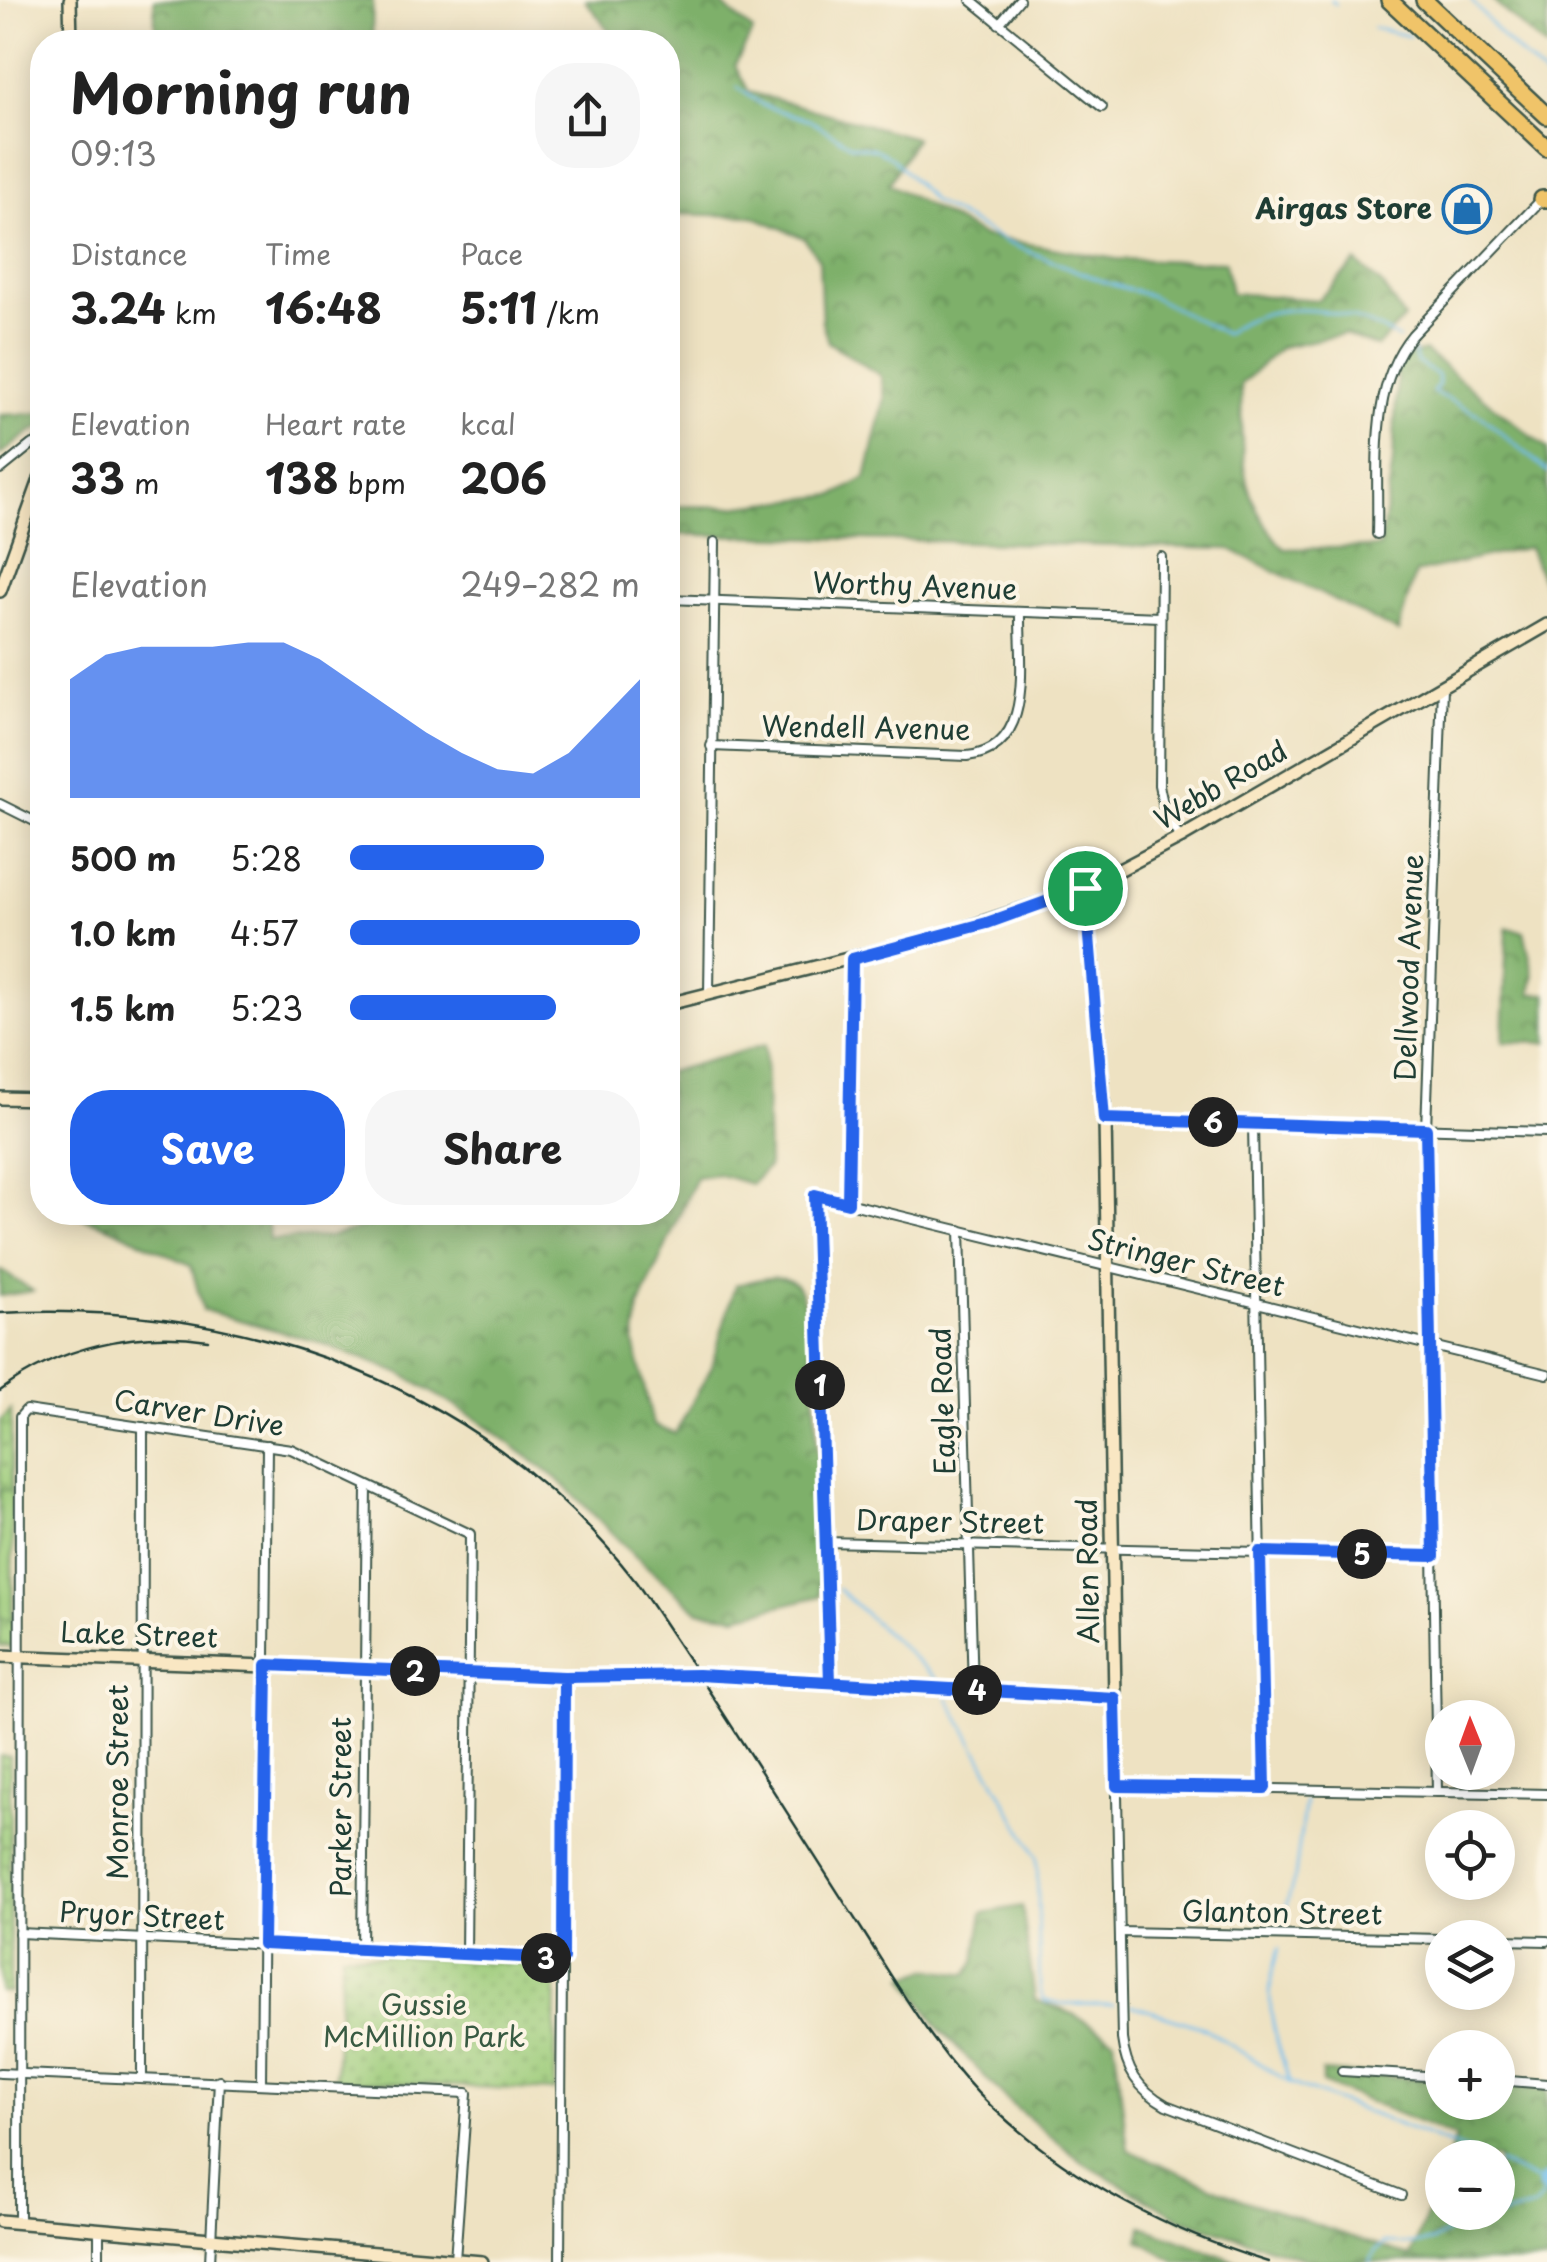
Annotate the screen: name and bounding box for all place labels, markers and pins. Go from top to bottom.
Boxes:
shop icon: Airgas Store [1441,183,1493,235]
place label: Airgas Store [1254,186,1432,229]
pin [1043,846,1128,931]
pin: 6 [1188,1097,1238,1147]
pin: 1 [795,1360,845,1410]
pin: 5 [1337,1529,1387,1579]
pin: 2 [390,1646,440,1696]
pin: 4 [952,1665,1002,1715]
pin: 3 [521,1933,571,1983]

